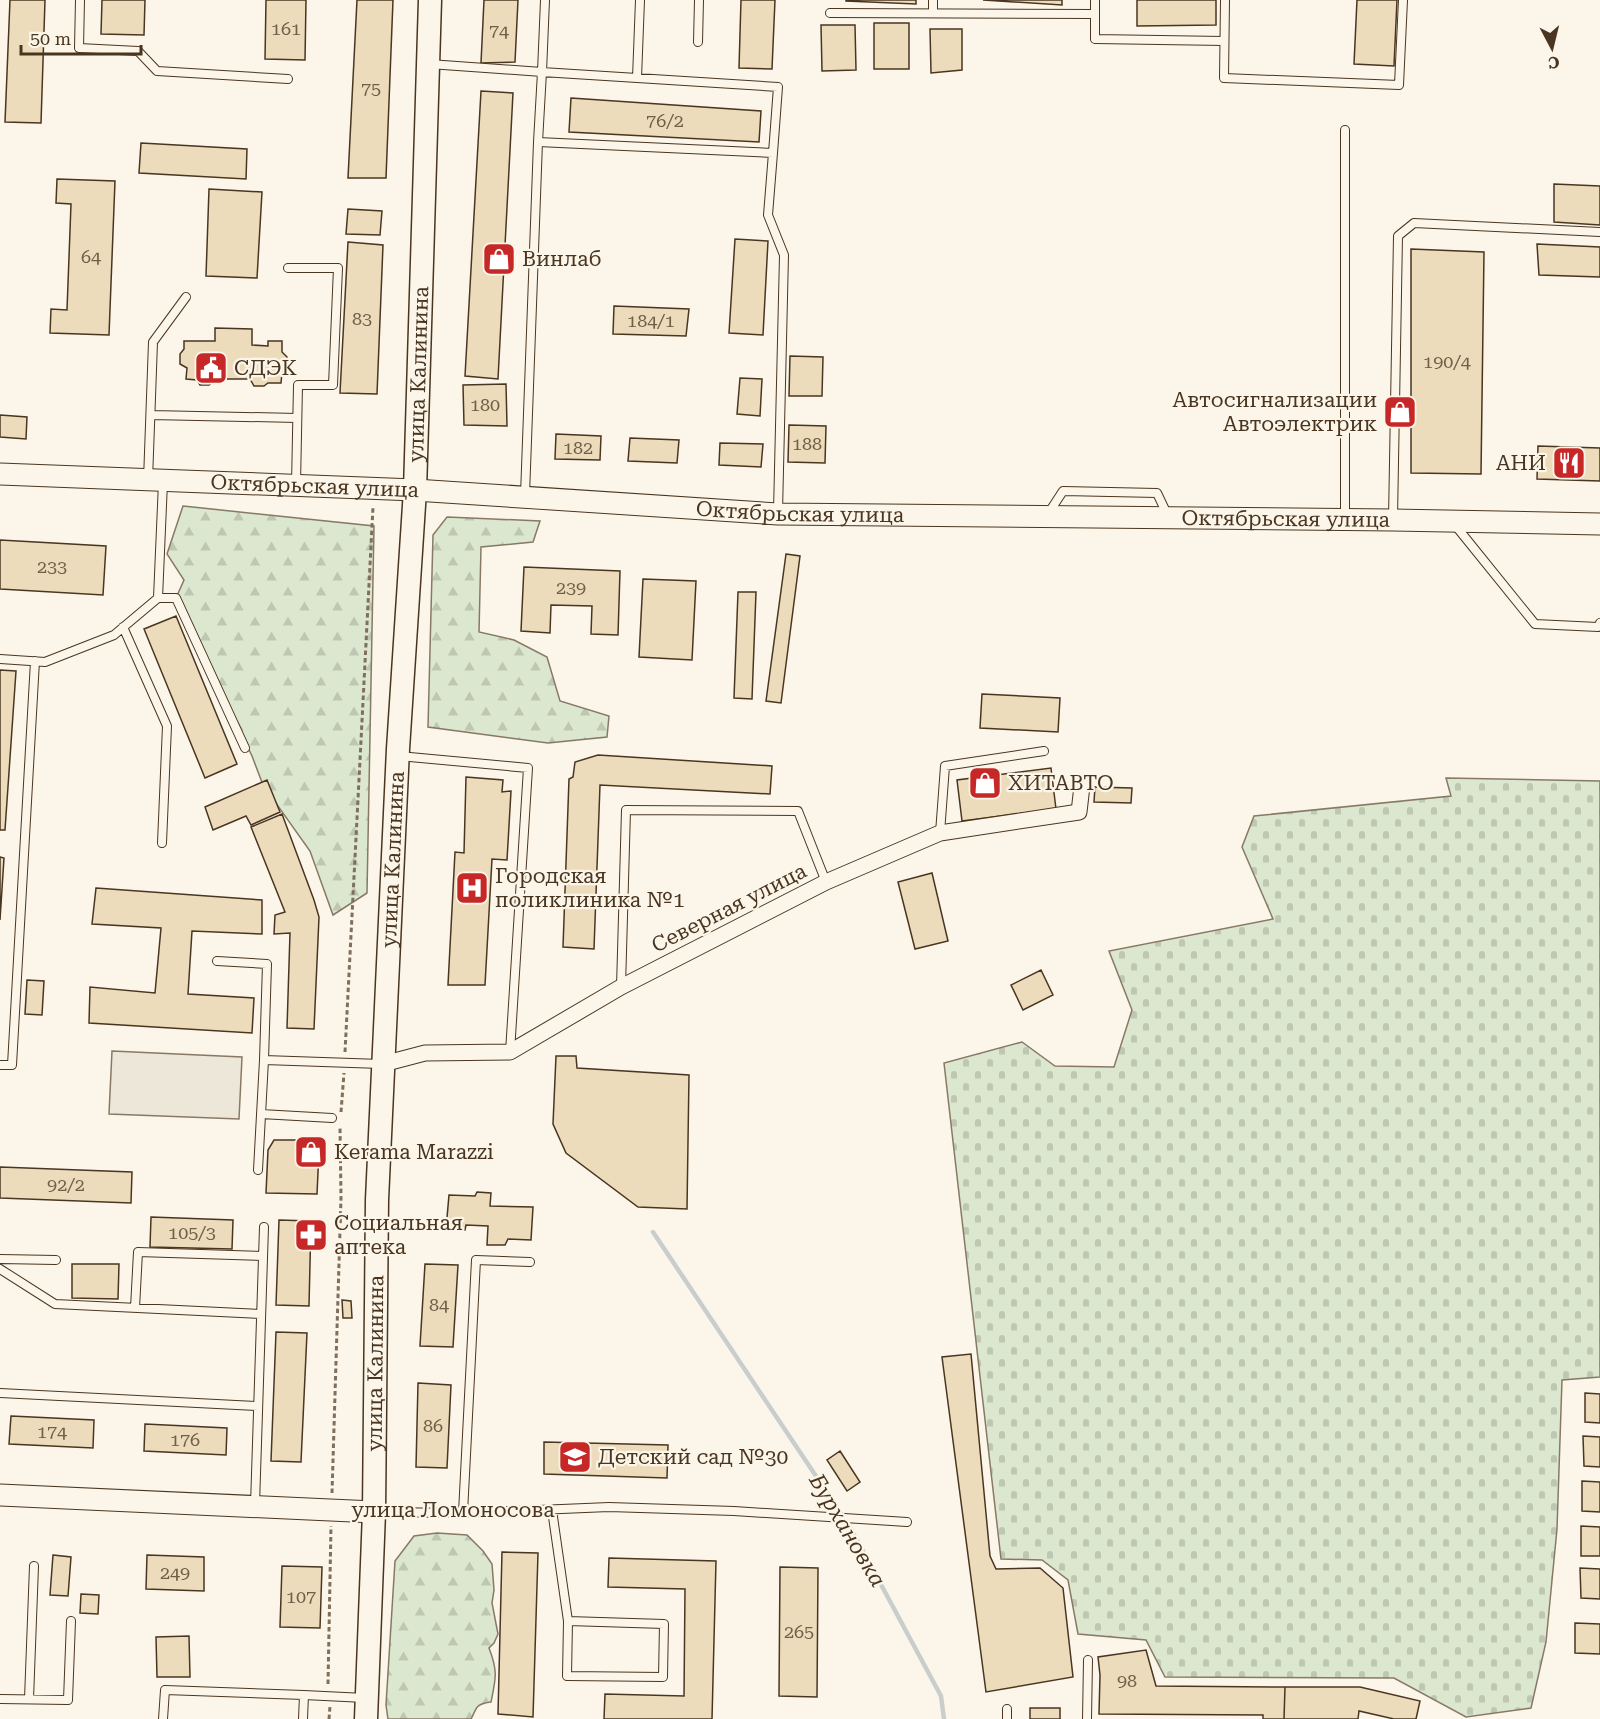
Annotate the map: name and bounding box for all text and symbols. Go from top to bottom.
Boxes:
scale bar [21,18,141,56]
house number: 161 [271,18,301,39]
north arrow [1522,18,1582,78]
house number: 74 [489,20,509,41]
text: 50 m [30,28,71,49]
text: С [1547,52,1560,73]
house number: 75 [361,78,381,99]
house number: 76/2 [646,110,684,131]
shop icon: Винлаб [481,241,517,277]
house number: 64 [81,246,101,267]
place label: Винлаб [522,247,601,271]
street label: улица Калинина [404,285,433,463]
house number: 83 [352,308,372,329]
house number: 184/1 [627,310,675,331]
public building icon: СДЭК [193,350,229,386]
house number: 190/4 [1423,351,1471,372]
place label: СДЭК [234,356,297,380]
place label: Автосигнализации Автоэлектрик [1173,388,1377,436]
house number: 180 [470,394,500,415]
shop icon: Автосигнализации Автоэлектрик [1382,394,1418,430]
house number: 188 [792,433,822,454]
house number: 182 [563,437,593,458]
restaurant icon: АНИ [1551,445,1587,481]
place label: АНИ [1496,451,1546,475]
street label: Октябрьская улица [210,470,420,502]
street label: Октябрьская улица [695,497,905,527]
street label: Октябрьская улица [1182,506,1391,532]
house number: 233 [37,556,67,577]
house number: 239 [556,577,586,598]
shop icon: ХИТАВТО [967,765,1003,801]
street label: улица Калинина [377,770,409,948]
place label: ХИТАВТО [1008,771,1114,795]
street label: Северная улица [648,858,811,957]
place label: Городская поликлиника №1 [495,864,685,912]
hospital icon: Городская поликлиника №1 [454,870,490,906]
shop icon: Kerama Marazzi [293,1134,329,1170]
place label: Kerama Marazzi [334,1140,494,1164]
house number: 92/2 [47,1174,85,1195]
place label: Социальная аптека [334,1211,463,1259]
pharmacy icon: Социальная аптека [293,1217,329,1253]
house number: 105/3 [168,1222,216,1243]
street label: улица Калинина [363,1274,388,1451]
house number: 84 [429,1294,449,1315]
house number: 86 [423,1415,443,1436]
house number: 174 [37,1421,67,1442]
house number: 176 [170,1429,200,1450]
school or university icon: Детский сад №30 [557,1439,593,1475]
place label: Детский сад №30 [598,1445,788,1469]
water label: Бурхановка [804,1468,891,1591]
street label: улица Ломоносова [351,1498,555,1522]
house number: 249 [160,1562,190,1583]
house number: 107 [286,1586,316,1607]
house number: 265 [784,1621,814,1642]
house number: 98 [1117,1670,1137,1691]

